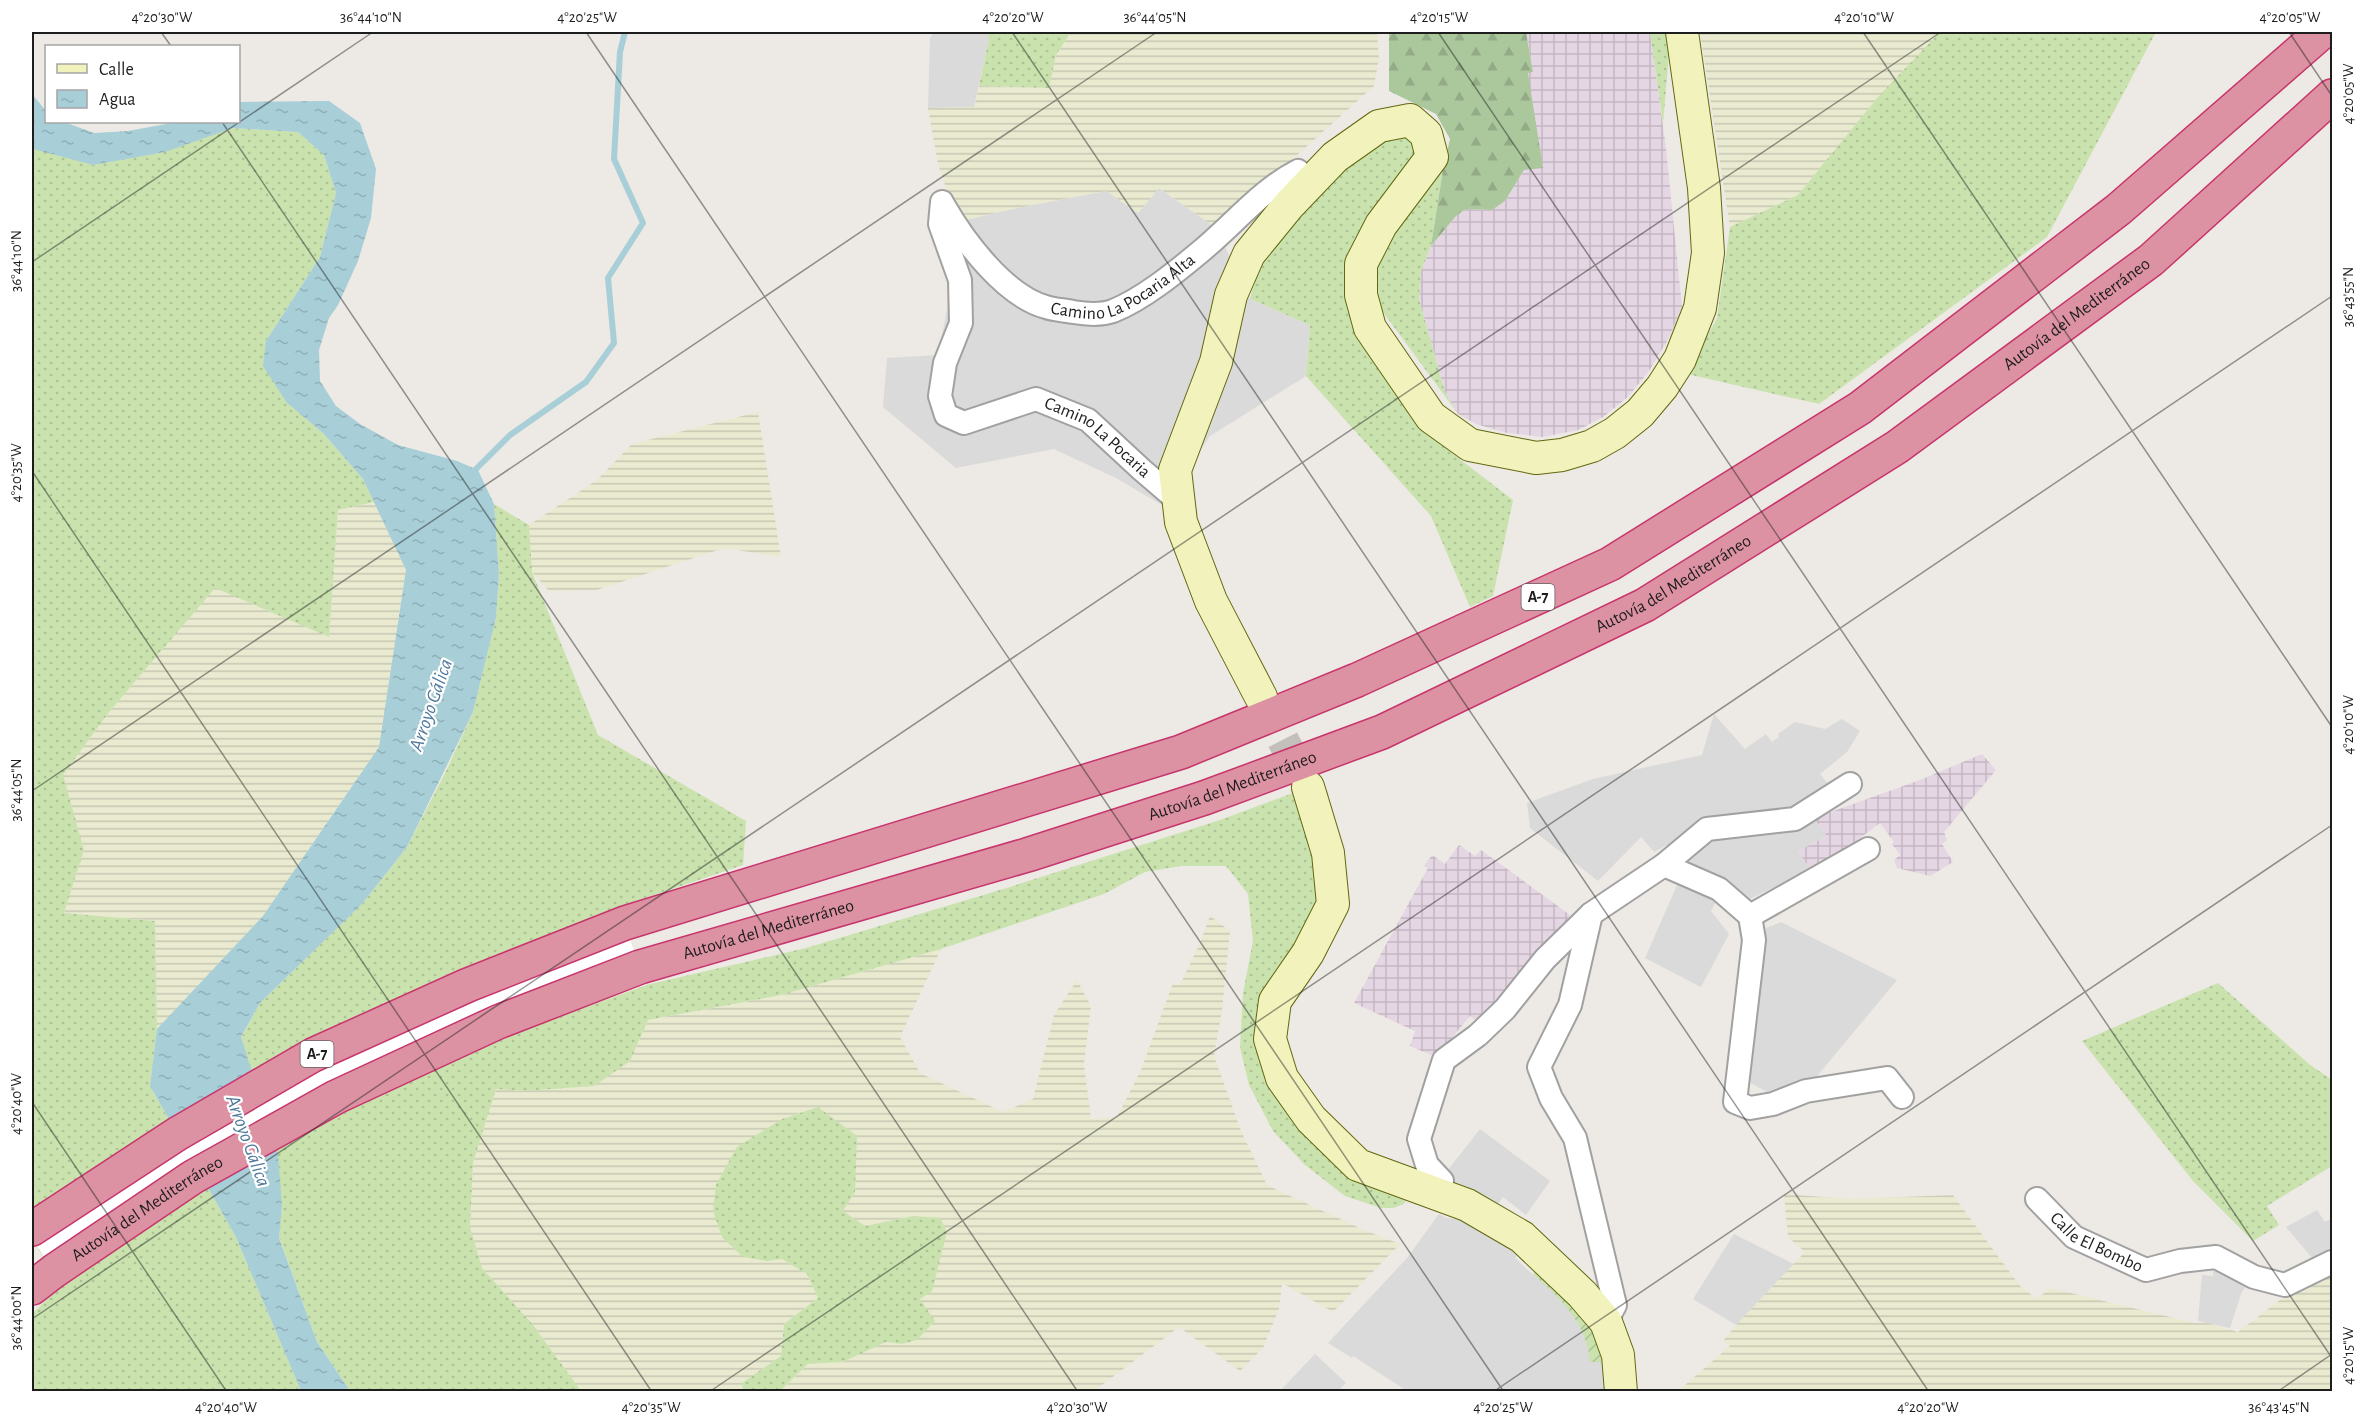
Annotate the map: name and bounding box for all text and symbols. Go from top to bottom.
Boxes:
text: 4°20'30"W [132,10,193,25]
text: 36°44'10"N [340,10,402,25]
text: 4°20'25"W [557,10,617,25]
text: 4°20'20"W [982,10,1044,25]
text: 36°44'05"N [1123,10,1187,25]
text: 4°20'15"W [1410,10,1469,25]
text: 4°20'10"W [1834,10,1894,25]
text: 4°20'05"W [2260,10,2321,25]
legend [45,45,240,123]
text: Calle [99,61,134,79]
text: 4°20'05"W [2341,63,2356,124]
text: Agua [99,91,136,109]
text: 36°44'10"N [9,230,24,292]
street label: Camino La Pocaria Alta [1049,251,1199,323]
street label: Autovía del Mediterráneo [2000,255,2154,374]
text: 36°43'55"N [2341,267,2356,327]
street label: Camino La Pocaria [1042,394,1153,482]
text: 4°20'35"W [9,443,24,503]
street label: Autovía del Mediterráneo [1593,532,1755,636]
road number: A-7 [1522,584,1554,610]
water label: Arroyo Gálica [406,657,456,754]
text: 4°20'10"W [2341,695,2356,755]
street label: Autovía del Mediterráneo [1146,748,1319,824]
text: 36°44'05"N [9,758,24,822]
street label: Autovía del Mediterráneo [681,896,856,963]
road number: A-7 [300,1041,334,1067]
text: 4°20'40"W [9,1073,24,1135]
water label: Arroyo Gálica [222,1092,274,1189]
street label: Autovía del Mediterráneo [68,1153,226,1265]
street label: Calle El Bombo [2046,1209,2145,1276]
text: 36°44'00"N [9,1286,24,1350]
text: 4°20'15"W [2341,1326,2356,1385]
text: 4°20'40"W [195,1400,257,1415]
text: 4°20'35"W [621,1400,681,1415]
text: 4°20'30"W [1047,1400,1108,1415]
text: 4°20'25"W [1473,1400,1533,1415]
text: 4°20'20"W [1897,1400,1959,1415]
text: 36°43'45"N [2248,1400,2310,1415]

